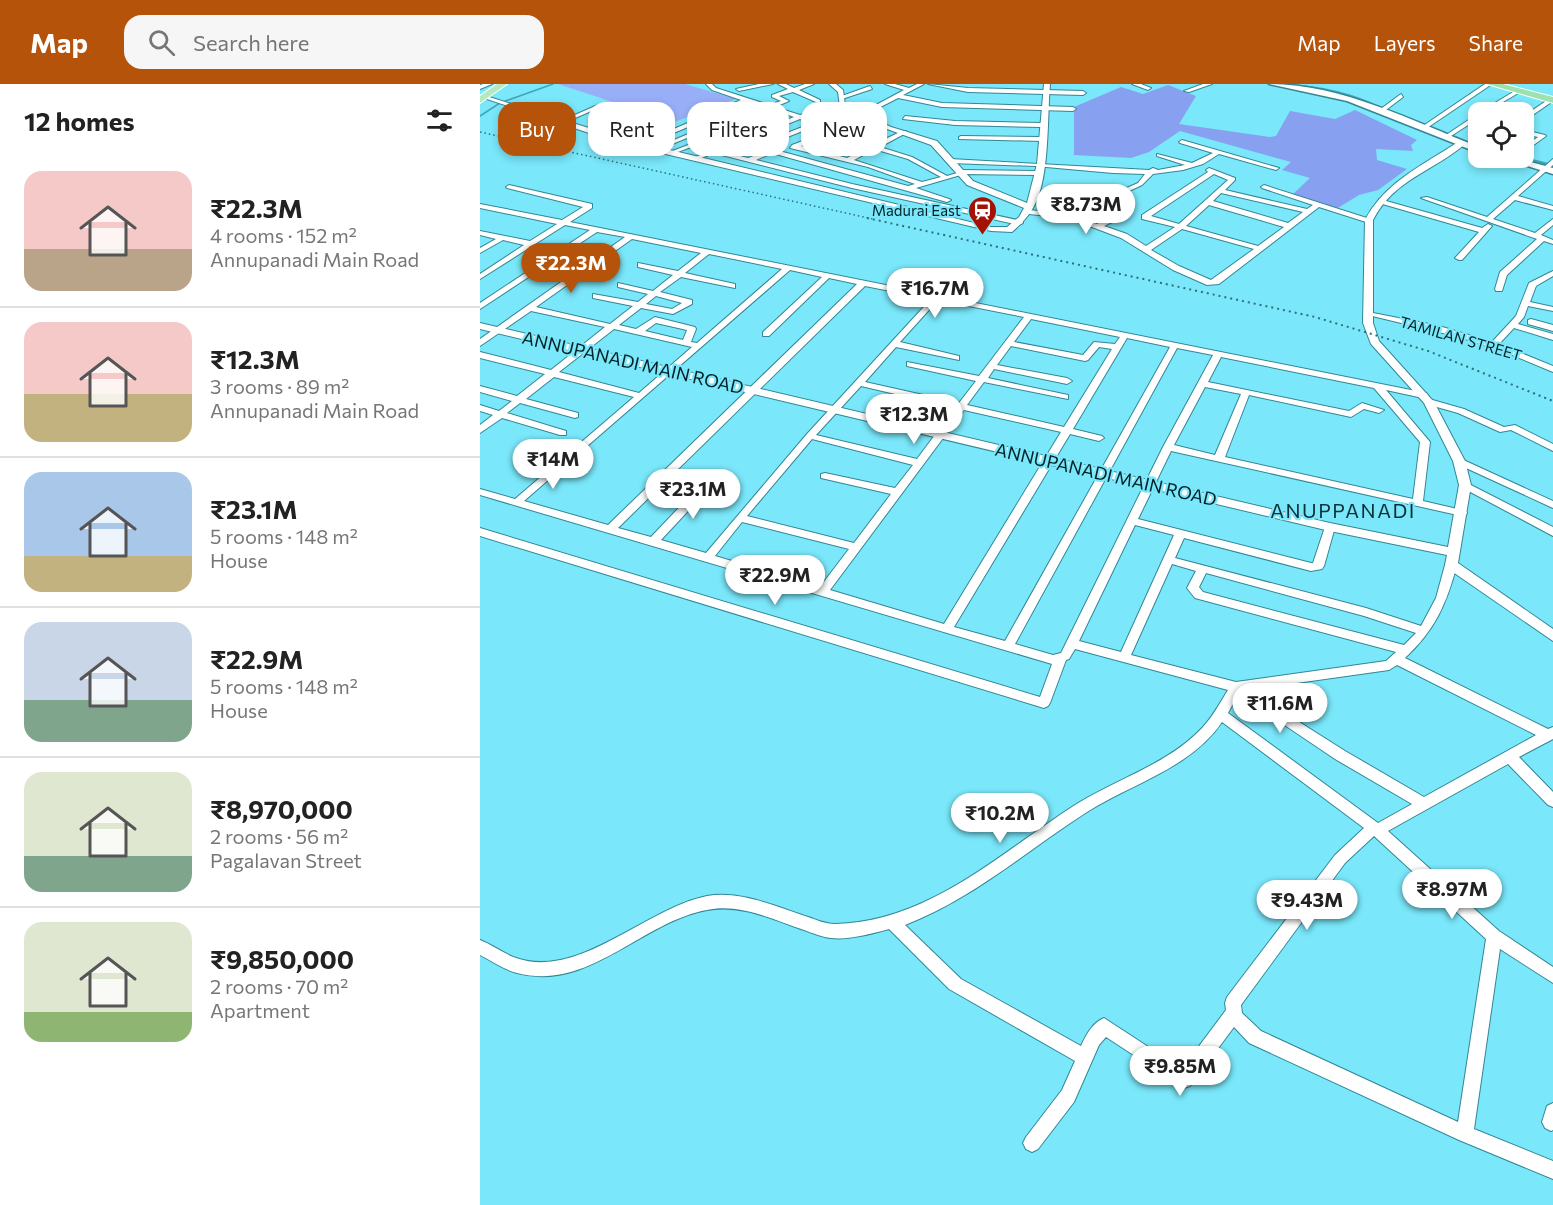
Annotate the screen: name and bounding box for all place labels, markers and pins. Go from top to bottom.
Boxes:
pin: ₹8.73M [1037,184,1135,235]
station icon: Madurai East [966,194,998,236]
place label: Madurai East [872,201,961,219]
pin: ₹22.3M [522,243,620,294]
pin: ₹16.7M [886,268,984,319]
pin: ₹12.3M [865,394,963,445]
pin: ₹14M [517,439,589,490]
pin: ₹23.1M [644,469,742,520]
pin: ₹22.9M [726,555,824,606]
pin: ₹11.6M [1231,683,1329,734]
pin: ₹10.2M [951,793,1049,844]
pin: ₹8.97M [1403,869,1501,920]
pin: ₹9.43M [1258,880,1356,931]
pin: ₹9.85M [1131,1046,1229,1097]

